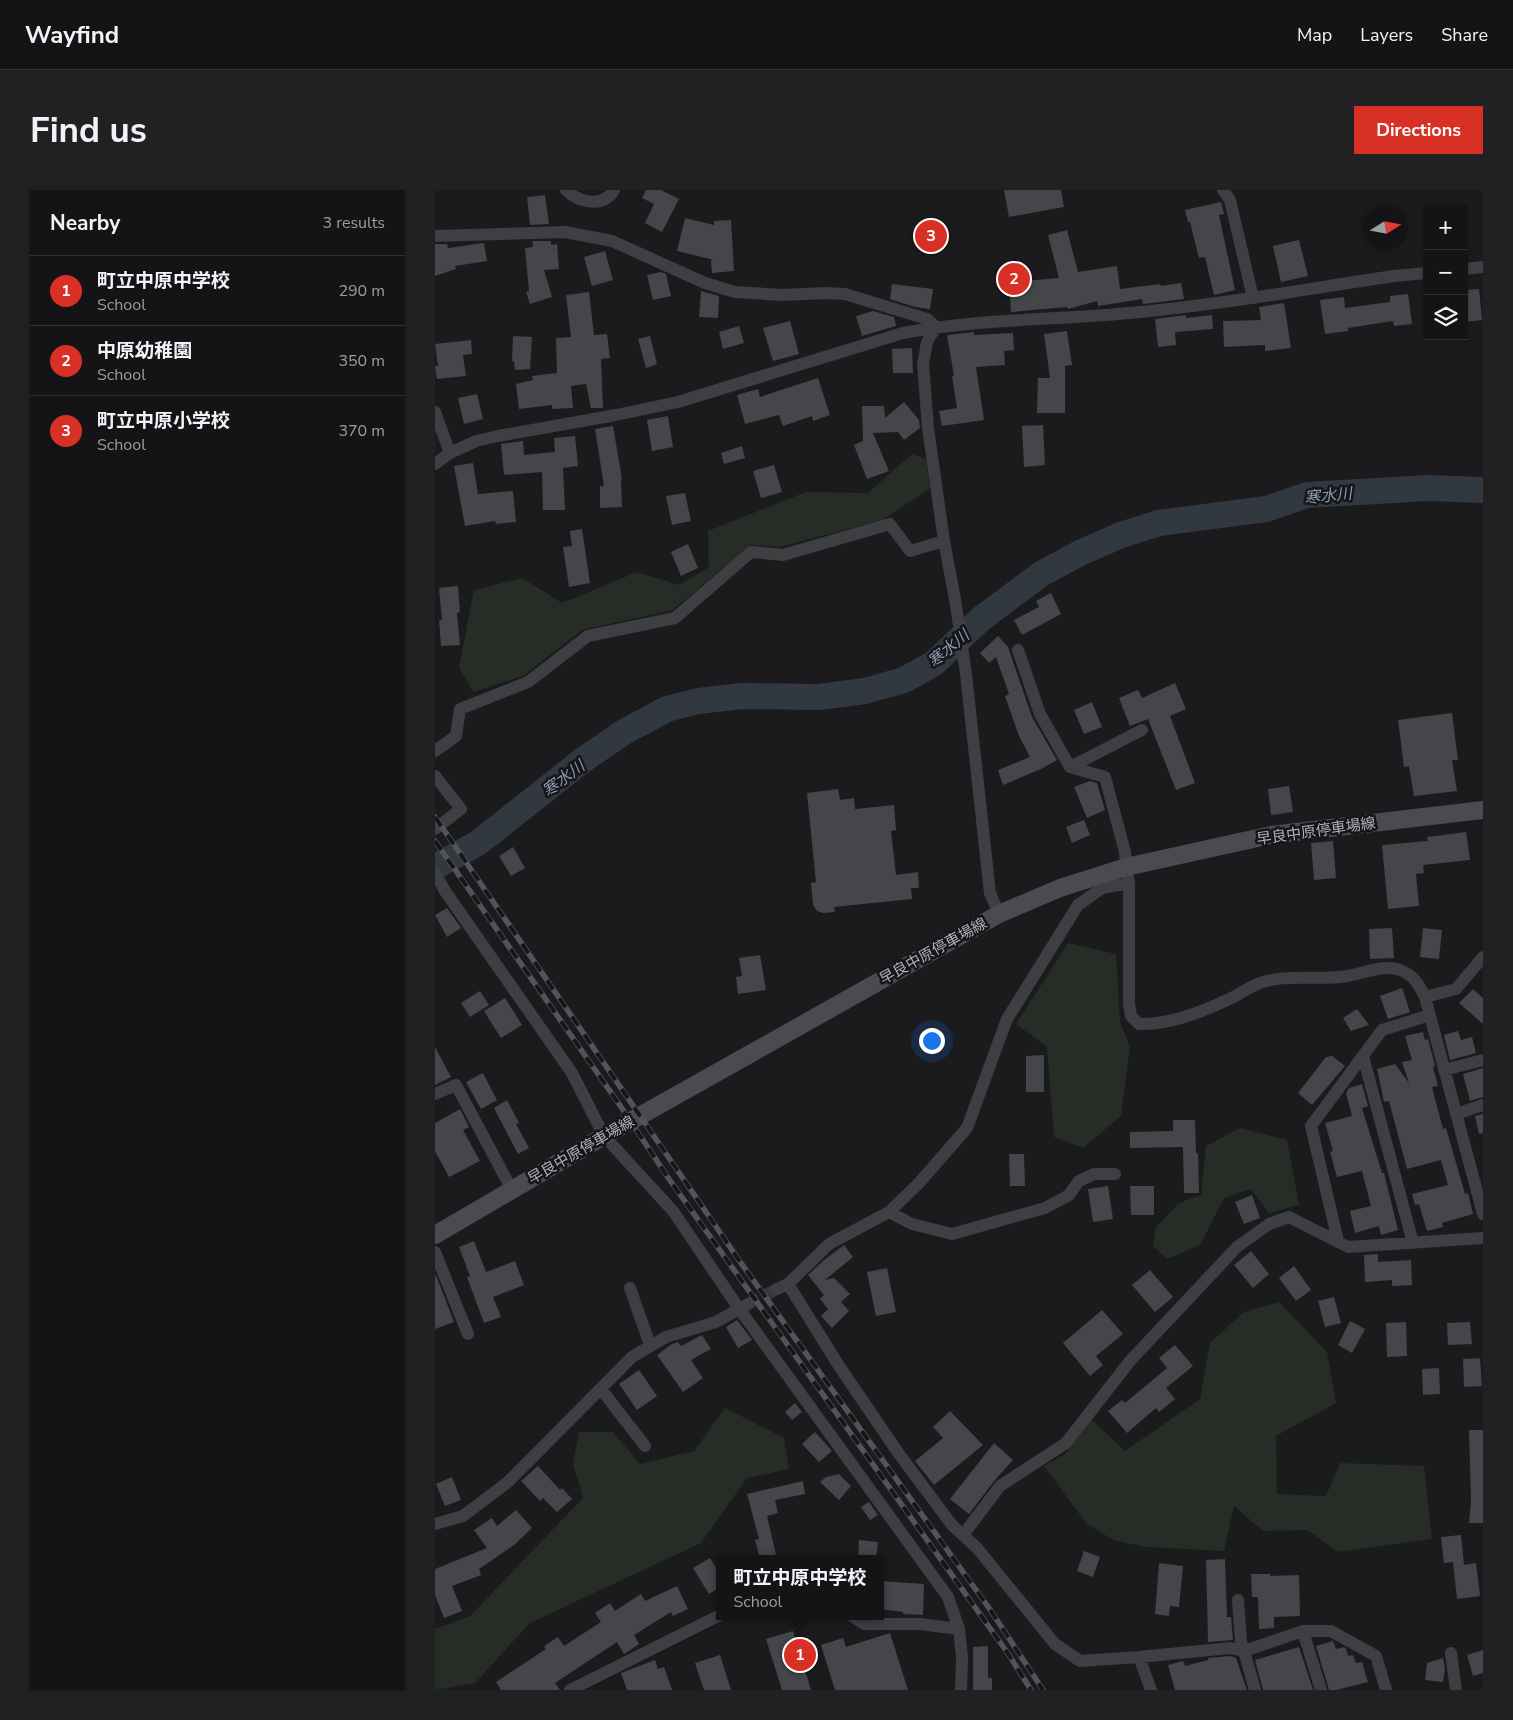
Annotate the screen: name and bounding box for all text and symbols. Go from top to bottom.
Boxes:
text: Wayfind [25,19,119,51]
text: Map [1297,23,1332,47]
text: Layers [1360,23,1413,47]
text: Share [1441,23,1488,47]
button: Directions [1354,106,1483,154]
text: Find us [30,107,147,154]
north arrow [1363,205,1408,250]
map controls [1423,205,1468,340]
button: + [1423,205,1468,250]
text: Nearby [50,209,120,237]
text: 3 results [323,212,385,234]
pin: 3 [915,217,947,255]
button: − [1423,250,1468,295]
pin: 2 [998,260,1030,298]
text: 町立中原中学校 [97,268,230,294]
text: 1 [61,280,71,302]
text: 290 m [338,280,385,302]
text: School [97,294,146,316]
button: layers [1423,295,1468,340]
text: 中原幼稚園 [97,338,192,364]
text: 2 [61,350,71,372]
text: 350 m [338,350,385,372]
text: School [97,364,146,386]
text: 町立中原小学校 [97,408,230,434]
text: 3 [61,420,71,442]
text: 370 m [338,420,385,442]
text: School [97,434,146,456]
water label: 寒水川 [1303,482,1355,509]
water label: 寒水川 [923,624,976,673]
water label: 寒水川 [538,754,591,802]
street label: 早良中原停車場線 [1255,813,1377,849]
street label: 早良中原停車場線 [876,913,990,989]
your location [919,1028,945,1054]
street label: 早良中原停車場線 [524,1111,638,1189]
popup [716,1555,884,1620]
text: 町立中原中学校 [733,1565,867,1591]
text: School [733,1591,782,1613]
pin: 1 [784,1636,816,1674]

